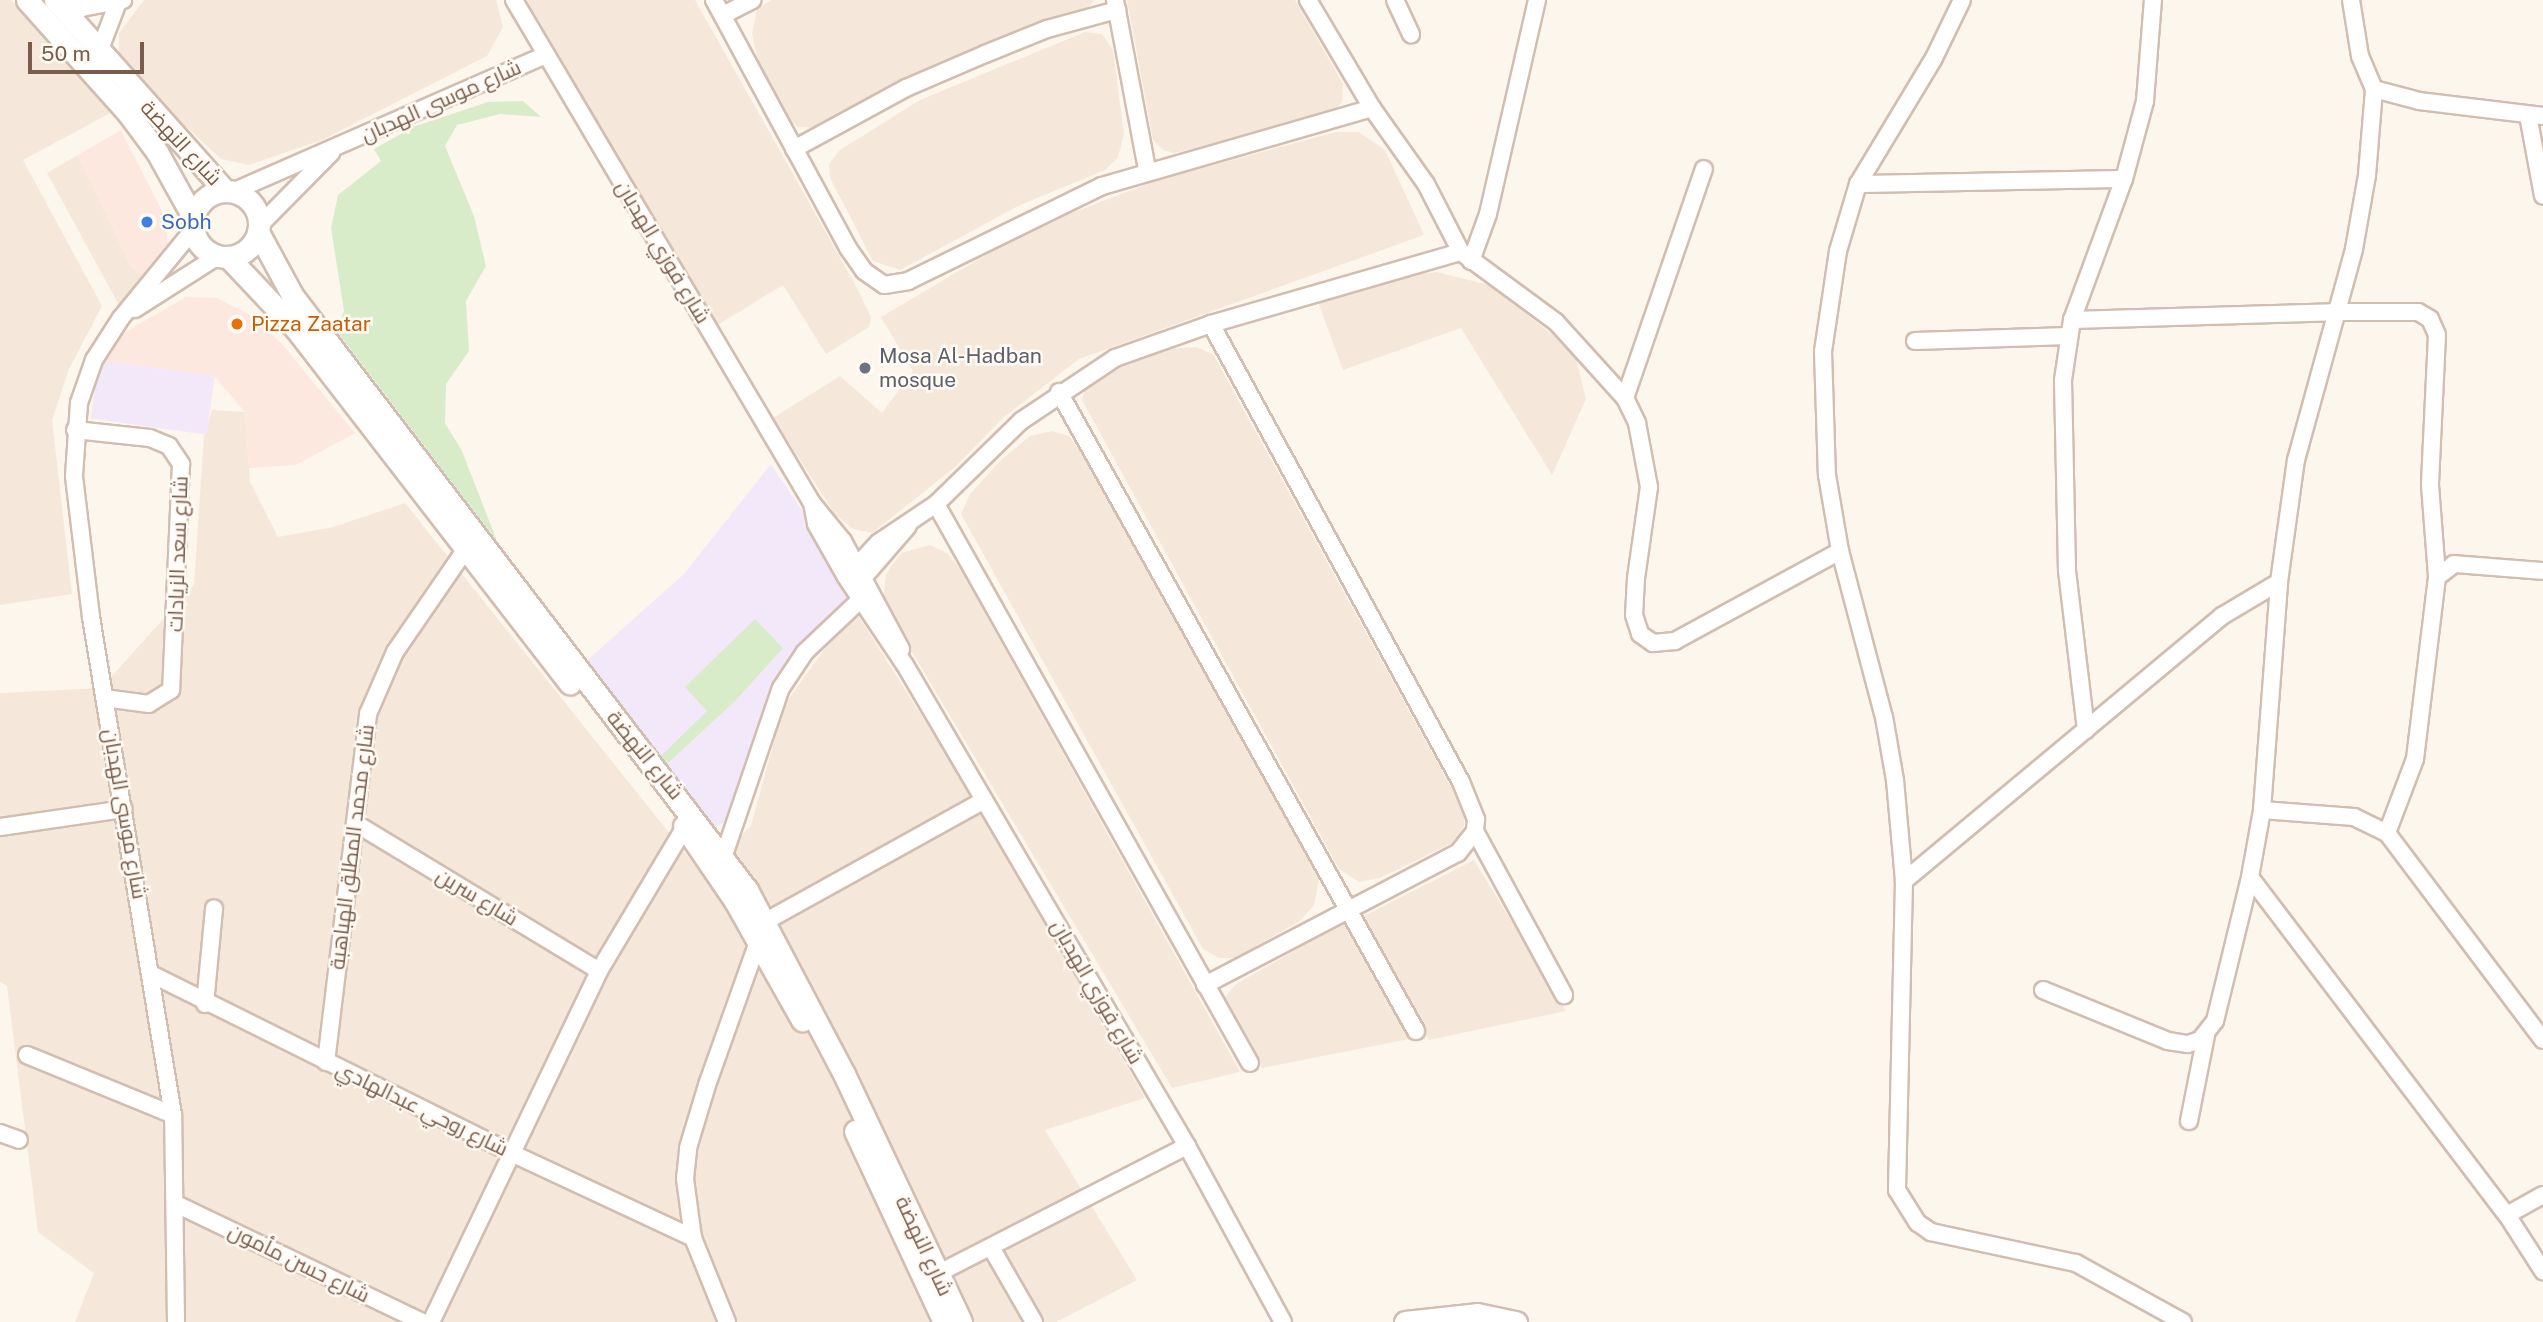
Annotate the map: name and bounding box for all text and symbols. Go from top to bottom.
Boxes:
scale bar [32,28,147,72]
text: 50 m [41,41,91,66]
street label: شارع موسى الهدبان [357,54,525,148]
street label: شارع النهضة [135,95,227,191]
street label: شارع فوزي الهدبان [610,176,716,328]
place label: Sobh [161,209,212,235]
marker: Sobh [139,214,155,230]
place label: Pizza Zaatar [251,311,371,337]
marker: Pizza Zaatar [229,316,245,332]
place label: Mosa Al-Hadban mosque [879,343,1042,393]
marker: Mosa Al-Hadban mosque [857,360,873,376]
street label: شارع سعد الزيادات [163,475,193,633]
street label: شارع النهضة [601,705,689,805]
street label: شارع محمد المطلق الهباهبة [324,723,380,971]
street label: شارع موسى الهدبان [98,727,152,901]
street label: شارع سرين [431,863,523,931]
street label: شارع فوزي الهدبان [1045,915,1149,1069]
street label: شارع روحي عبدالهادي [332,1056,512,1162]
street label: شارع النهضة [890,1192,958,1300]
street label: شارع حسن مأمون [224,1218,374,1308]

